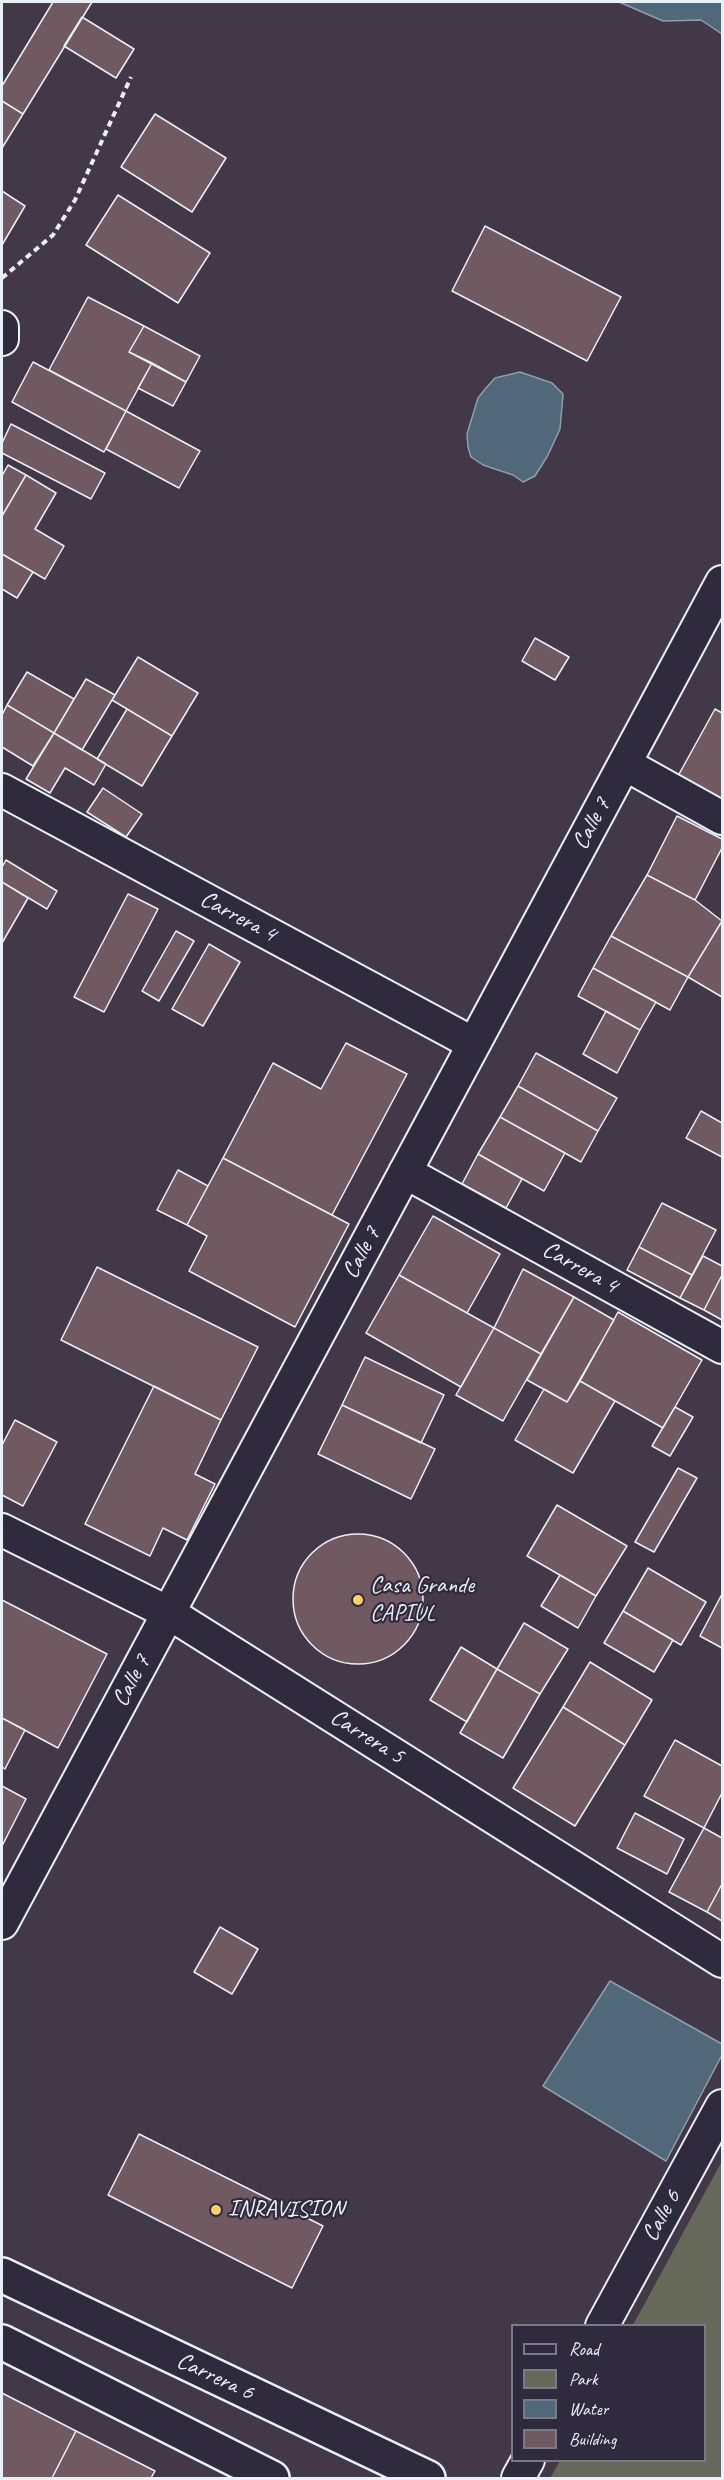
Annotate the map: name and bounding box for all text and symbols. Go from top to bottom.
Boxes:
street label: Calle 7 [567,793,617,855]
street label: Carrera 4 [195,885,281,949]
street label: Calle 7 [337,1222,387,1284]
street label: Carrera 4 [537,1236,623,1300]
place label: Casa Grande CAPIUL [370,1572,474,1628]
marker: Casa Grande CAPIUL [351,1593,365,1607]
street label: Calle 7 [107,1650,157,1712]
street label: Carrera 5 [325,1703,409,1771]
street label: Calle 6 [636,2185,688,2247]
place label: INRAVISION [228,2196,344,2224]
marker: INRAVISION [209,2203,223,2217]
legend [511,2324,706,2462]
text: Road [569,2338,599,2360]
street label: Carrera 6 [172,2347,258,2407]
text: Park [569,2368,598,2390]
text: Water [569,2398,608,2420]
text: Building [569,2428,616,2450]

